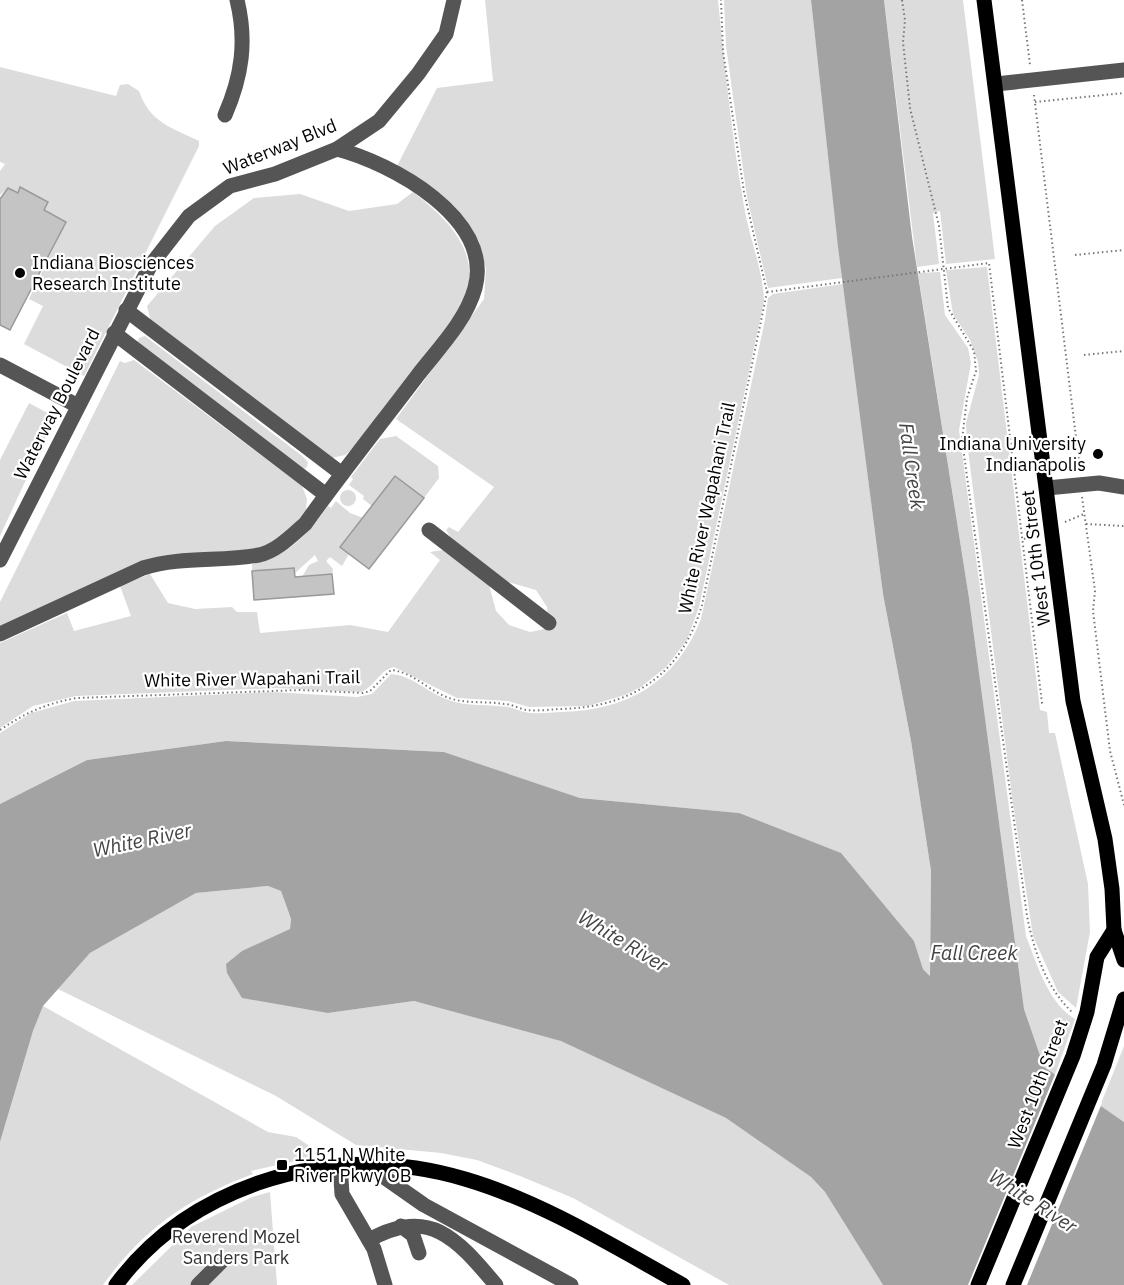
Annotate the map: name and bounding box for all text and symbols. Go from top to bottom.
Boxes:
street label: Waterway Blvd [220,113,340,180]
place label: Indiana Biosciences Research Institute [32,251,194,295]
marker: Indiana Biosciences Research Institute [13,266,27,280]
street label: Waterway Boulevard [8,324,105,483]
street label: White River Wapahani Trail [673,400,740,616]
water label: Fall Creek [893,421,932,512]
place label: Indiana University Indianapolis [939,432,1086,476]
marker: Indiana University Indianapolis [1091,447,1105,461]
street label: West 10th Street [1016,489,1055,627]
street label: White River Wapahani Trail [144,665,360,692]
water label: White River [90,816,194,863]
water label: White River [573,903,674,978]
water label: Fall Creek [930,939,1018,966]
street label: West 10th Street [1002,1016,1073,1152]
place label: 1151 N White River Pkwy OB [294,1143,411,1187]
marker: 1151 N White River Pkwy OB [275,1158,289,1172]
water label: White River [984,1162,1083,1239]
park label: Reverend Mozel Sanders Park [172,1225,300,1269]

